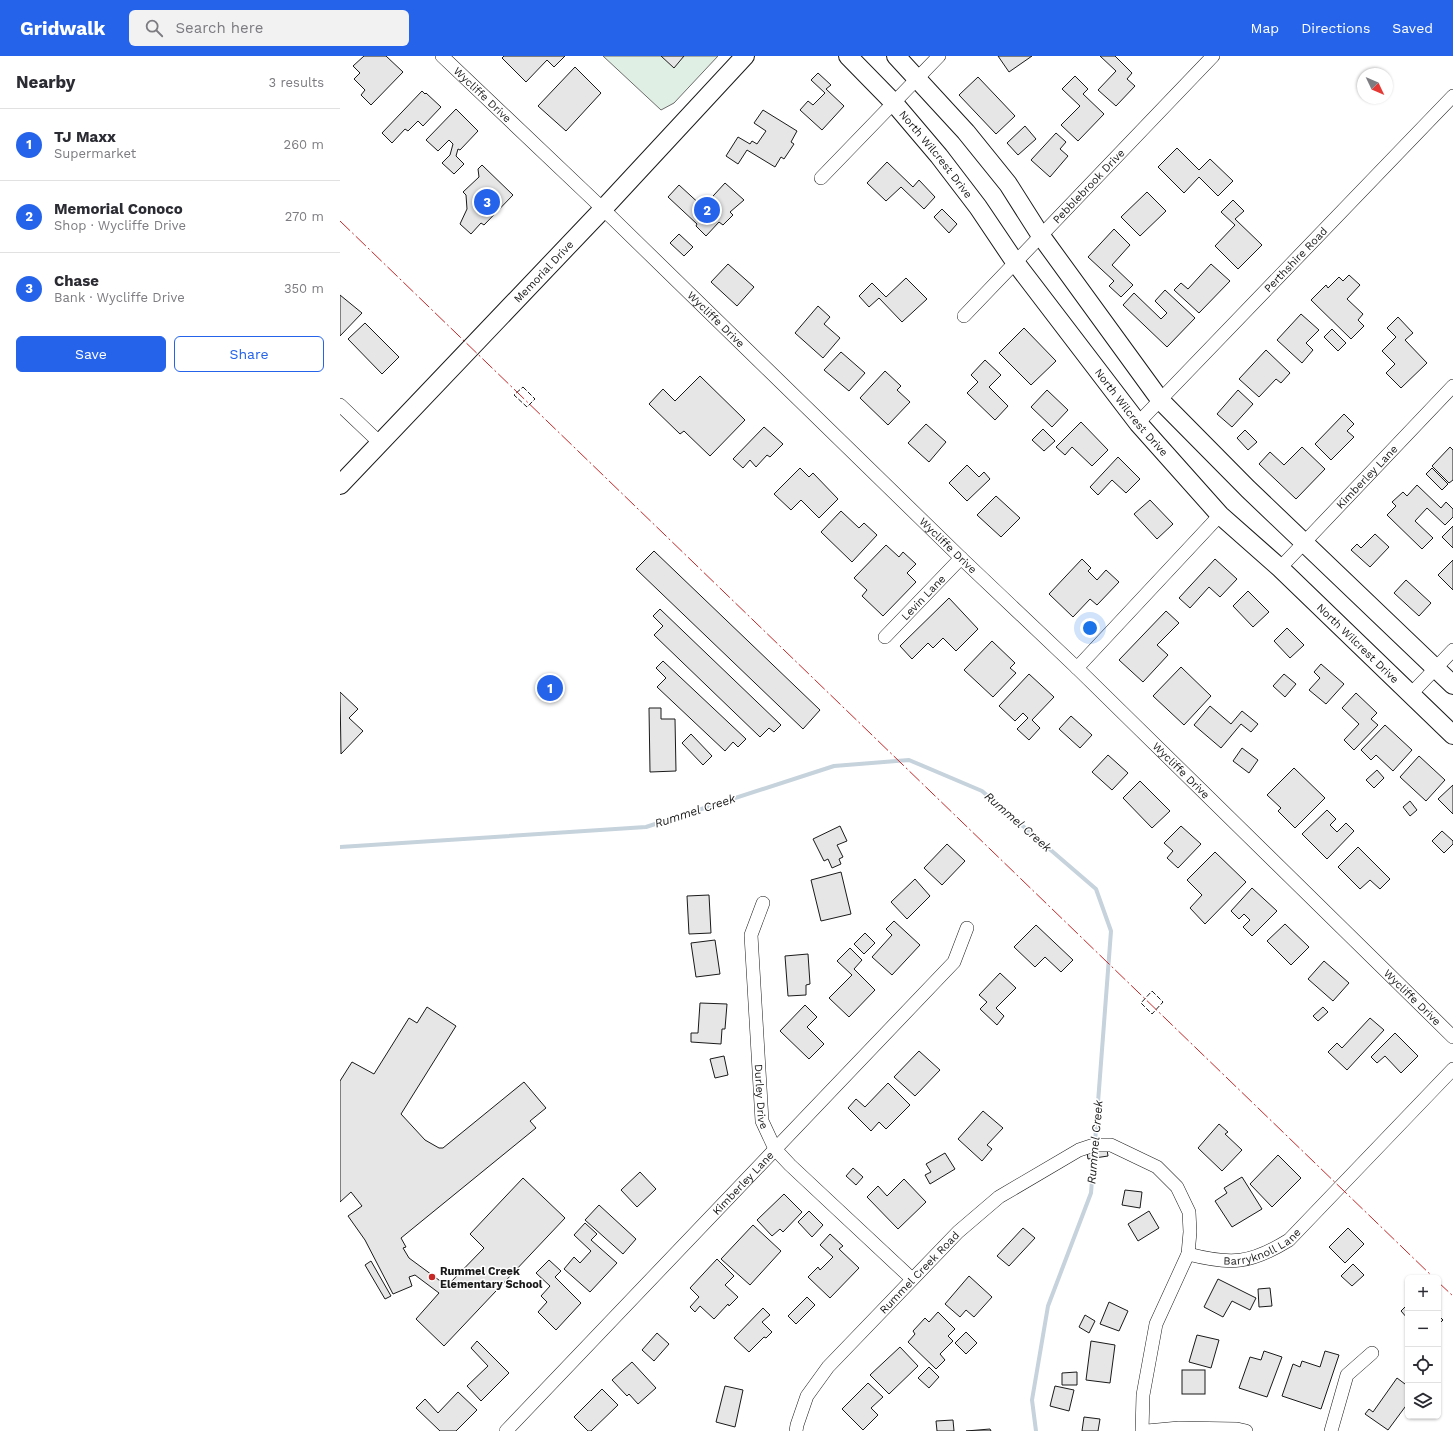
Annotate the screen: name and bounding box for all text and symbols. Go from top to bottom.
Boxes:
search box [129,10,409,46]
text: Gridwalk [20,17,105,40]
icon: search [143,17,165,39]
text: Search here [175,19,263,37]
text: Map [1251,20,1279,36]
text: Directions [1301,20,1370,36]
text: Saved [1392,20,1433,36]
street label: Wycliffe Drive [451,64,514,125]
north arrow [1357,68,1393,104]
text: Nearby [16,72,75,92]
text: 3 results [269,75,324,90]
street label: North Wilcrest Drive [896,108,975,201]
text: TJ Maxx [54,128,116,146]
text: 1 [26,137,32,152]
text: 260 m [284,137,324,152]
text: Supermarket [54,146,136,161]
street label: Pebblebrook Drive [1050,146,1128,226]
pin: 3 [474,187,500,217]
pin: 2 [694,195,720,225]
text: Memorial Conoco [54,200,183,218]
text: 2 [25,209,33,224]
text: 270 m [285,209,324,224]
text: Shop · Wycliffe Drive [54,218,186,233]
street label: Perthshire Road [1262,225,1330,295]
street label: Memorial Drive [511,238,576,305]
text: Chase [54,272,99,290]
text: 3 [25,281,33,296]
text: 350 m [284,281,324,296]
street label: Wycliffe Drive [684,289,747,350]
text: Bank · Wycliffe Drive [54,290,185,305]
button: Save [16,336,166,372]
button: Share [174,336,324,372]
street label: North Wilcrest Drive [1092,366,1171,459]
street label: Kimberley Lane [1334,442,1400,512]
street label: Wycliffe Drive [916,515,979,576]
street label: Levin Lane [899,572,948,623]
street label: North Wilcrest Drive [1314,601,1401,686]
your location [1080,618,1100,638]
pin: 1 [537,673,563,703]
street label: Wycliffe Drive [1150,740,1212,802]
water label: Rummel Creek [982,789,1055,855]
water label: Rummel Creek [653,791,738,831]
street label: Wycliffe Drive [1381,967,1443,1028]
street label: Durley Drive [752,1064,771,1131]
water label: Rummel Creek [1084,1099,1106,1184]
street label: Kimberley Lane [710,1149,777,1218]
street label: Barryknoll Lane [1223,1226,1304,1268]
street label: Rummel Creek Road [877,1229,962,1317]
place label: Rummel Creek Elementary School [440,1265,543,1291]
marker: Rummel Creek Elementary School [427,1272,437,1282]
map controls [1405,1275,1441,1419]
button: + [1405,1275,1441,1311]
button: − [1405,1311,1441,1347]
button: locate [1405,1347,1441,1383]
button: layers [1405,1383,1441,1419]

